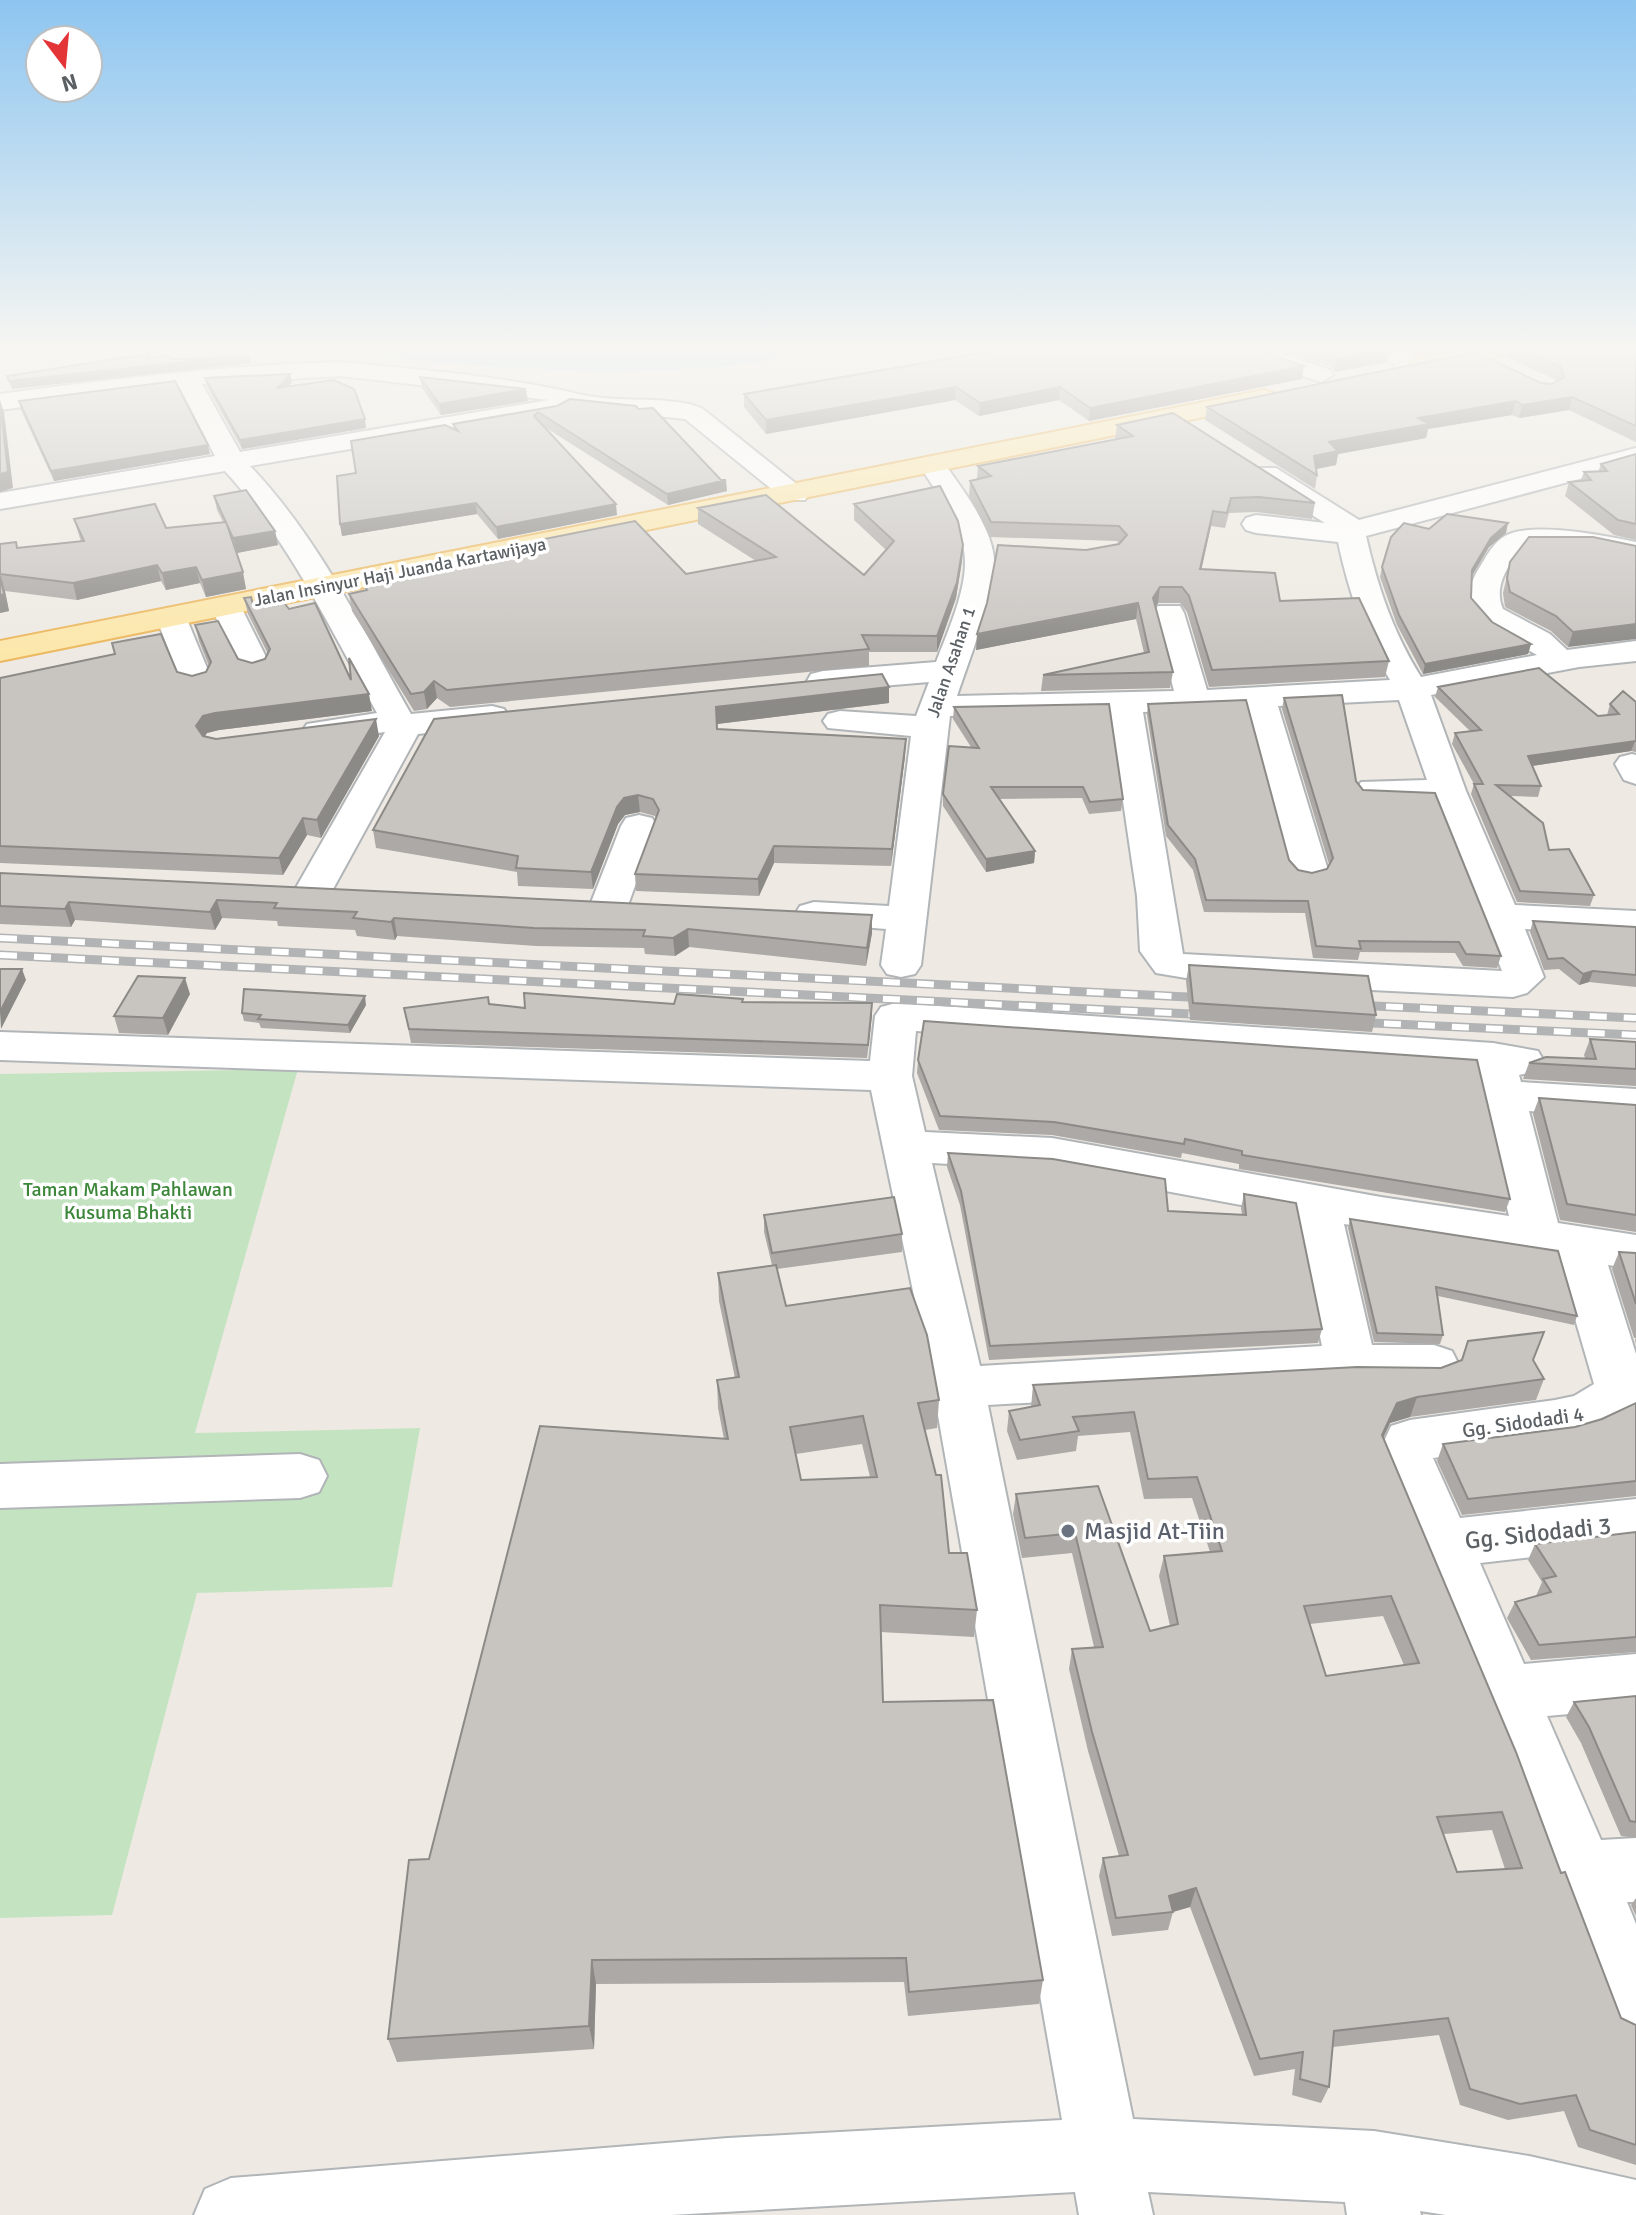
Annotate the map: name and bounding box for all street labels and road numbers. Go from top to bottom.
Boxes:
street label: Jalan Insinyur Haji Juanda Kartawijaya [252,533,548,611]
street label: Jalan Asahan 1 [922,604,980,720]
street label: Gg. Sidodadi 4 [1461,1402,1586,1443]
street label: Gg. Sidodadi 3 [1463,1510,1613,1556]

